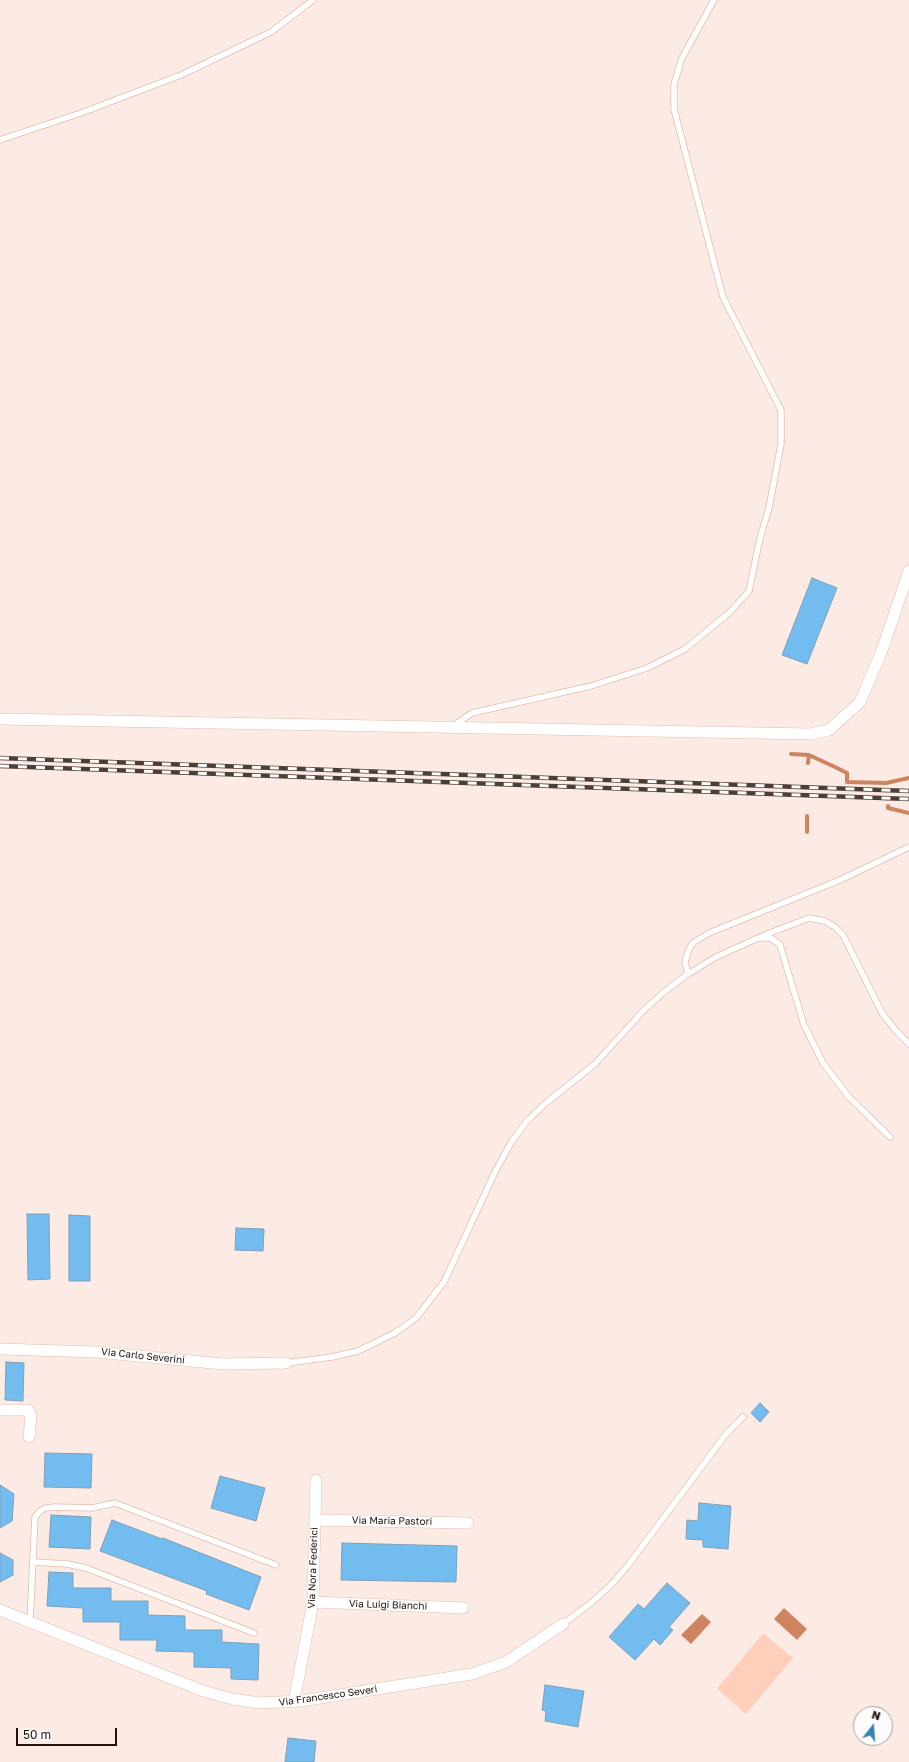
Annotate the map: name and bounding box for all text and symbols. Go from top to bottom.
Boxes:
street label: Via Carlo Severini [101,1346,185,1366]
street label: Via Maria Pastori [352,1514,432,1528]
street label: Via Nora Federici [306,1527,320,1609]
street label: Via Luigi Bianchi [349,1598,427,1612]
street label: Via Francesco Severi [278,1683,378,1709]
north arrow [853,1706,893,1746]
text: N [870,1708,882,1722]
scale bar [18,1720,119,1746]
text: 50 m [23,1727,51,1742]

